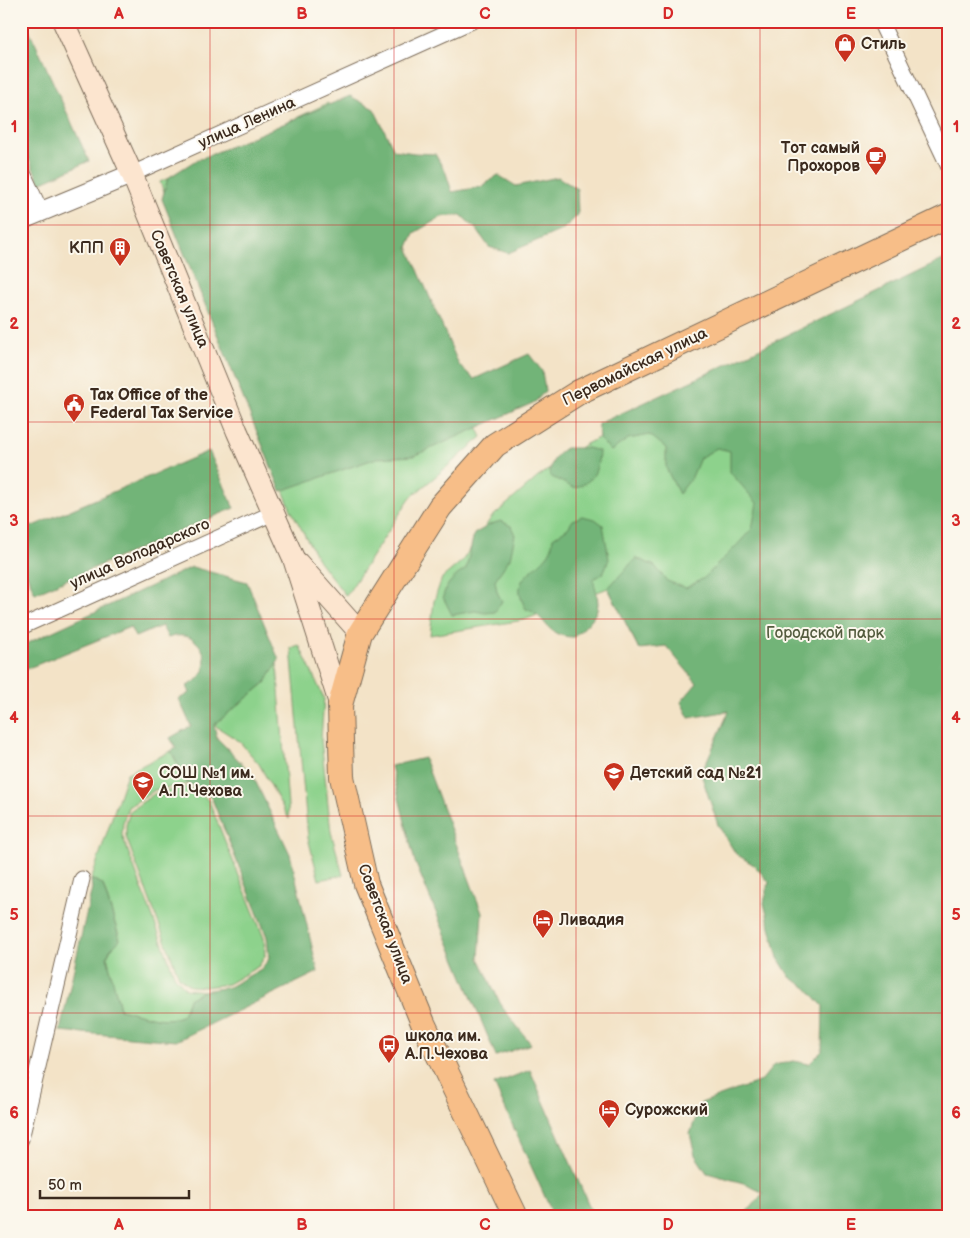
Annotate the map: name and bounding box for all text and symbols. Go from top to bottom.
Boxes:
text: A [113,5,124,24]
text: B [296,5,308,24]
text: C [479,5,491,24]
text: D [662,5,674,24]
text: E [846,5,856,24]
shop icon: Стиль [833,32,857,63]
place label: Стиль [861,35,907,54]
street label: улица Ленина [196,93,299,153]
text: 1 [11,118,17,137]
text: 1 [953,118,959,137]
place label: Тот самый Прохоров [781,139,860,176]
cafe icon: Тот самый Прохоров [864,145,888,176]
street label: Советская улица [146,227,213,351]
building icon: КПП [108,236,132,267]
place label: КПП [69,239,104,258]
text: 2 [9,315,19,334]
text: 2 [951,315,961,334]
street label: Первомайская улица [559,323,711,410]
place label: Tax Office of the Federal Tax Service [90,386,233,423]
public building icon: Tax Office of the Federal Tax Service [62,392,86,423]
text: 3 [9,512,19,531]
text: 3 [951,512,961,531]
street label: улица Володарского [67,515,213,593]
park label: Городской парк [766,624,884,643]
text: 4 [9,709,19,728]
text: 4 [951,709,961,728]
school or university icon: Детский сад №21 [602,761,626,792]
place label: СОШ №1 им. А.П.Чехова [158,764,254,801]
place label: Детский сад №21 [630,764,762,783]
school or university icon: СОШ №1 им. А.П.Чехова [131,770,155,801]
street label: Советская улица [353,861,417,987]
text: 5 [9,906,19,925]
text: 5 [951,906,961,925]
hotel icon: Ливадия [531,908,555,939]
place label: Ливадия [558,911,624,930]
place label: школа им. А.П.Чехова [404,1027,488,1064]
bus stop icon: школа им. А.П.Чехова [377,1033,401,1064]
hotel icon: Сурожский [597,1098,621,1129]
place label: Сурожский [625,1101,708,1120]
text: 6 [9,1104,19,1123]
text: 6 [951,1104,961,1123]
scale bar [40,1168,189,1200]
text: 50 m [48,1176,82,1195]
text: A [113,1216,124,1235]
text: B [296,1216,308,1235]
text: C [479,1216,491,1235]
text: D [662,1216,674,1235]
text: E [846,1216,856,1235]

